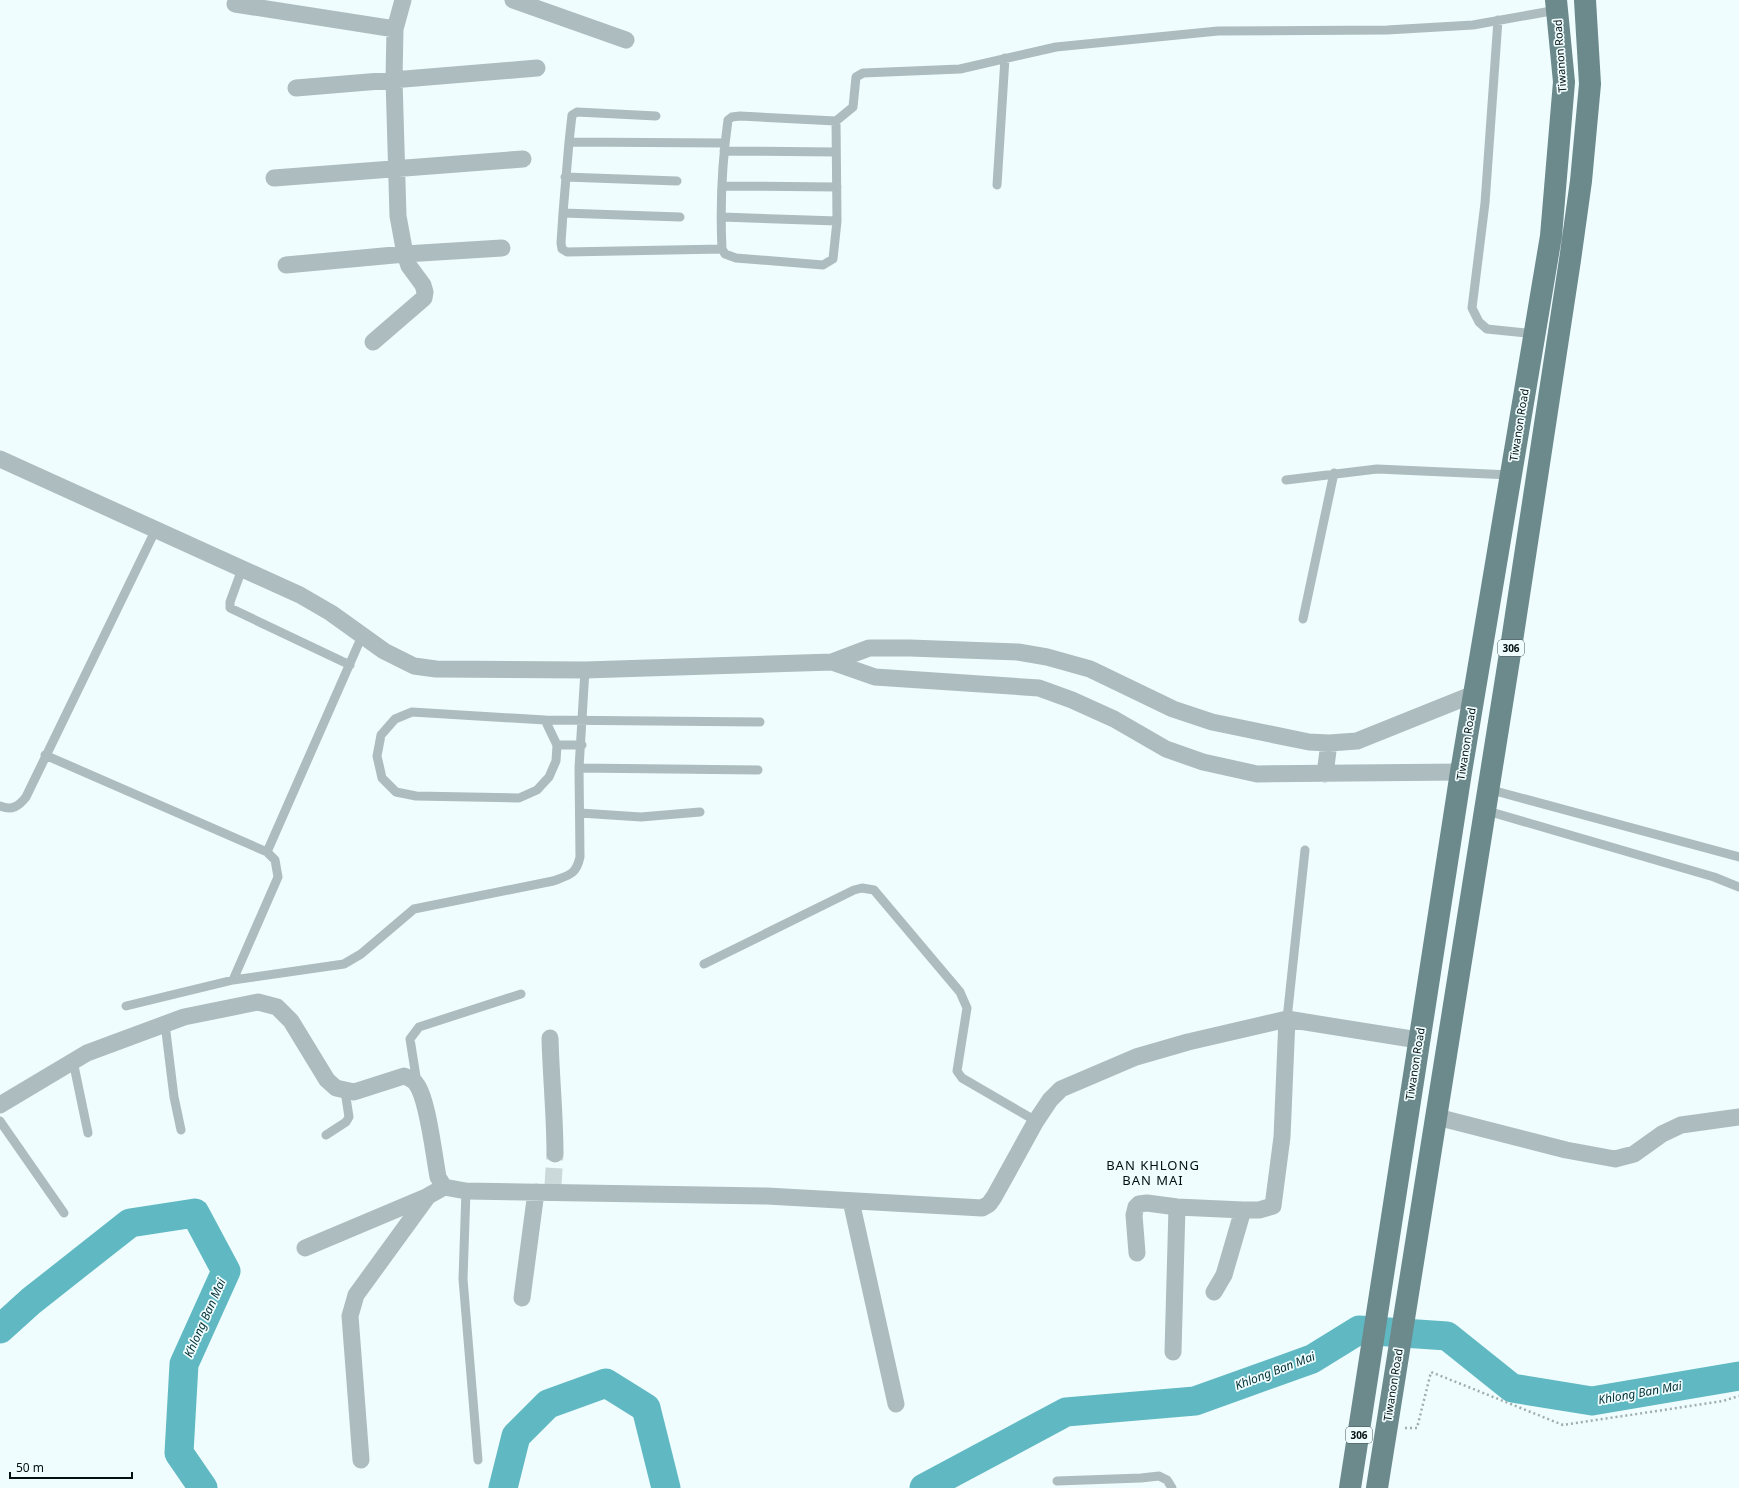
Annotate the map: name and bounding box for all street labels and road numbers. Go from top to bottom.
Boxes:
street label: Tiwanon Road [1549,19,1570,93]
street label: Tiwanon Road [1505,388,1532,462]
road number: 306 [1498,640,1524,656]
street label: Tiwanon Road [1452,707,1479,781]
street label: Tiwanon Road [1401,1027,1428,1101]
street label: Tiwanon Road [1379,1348,1406,1422]
road number: 306 [1346,1427,1372,1443]

